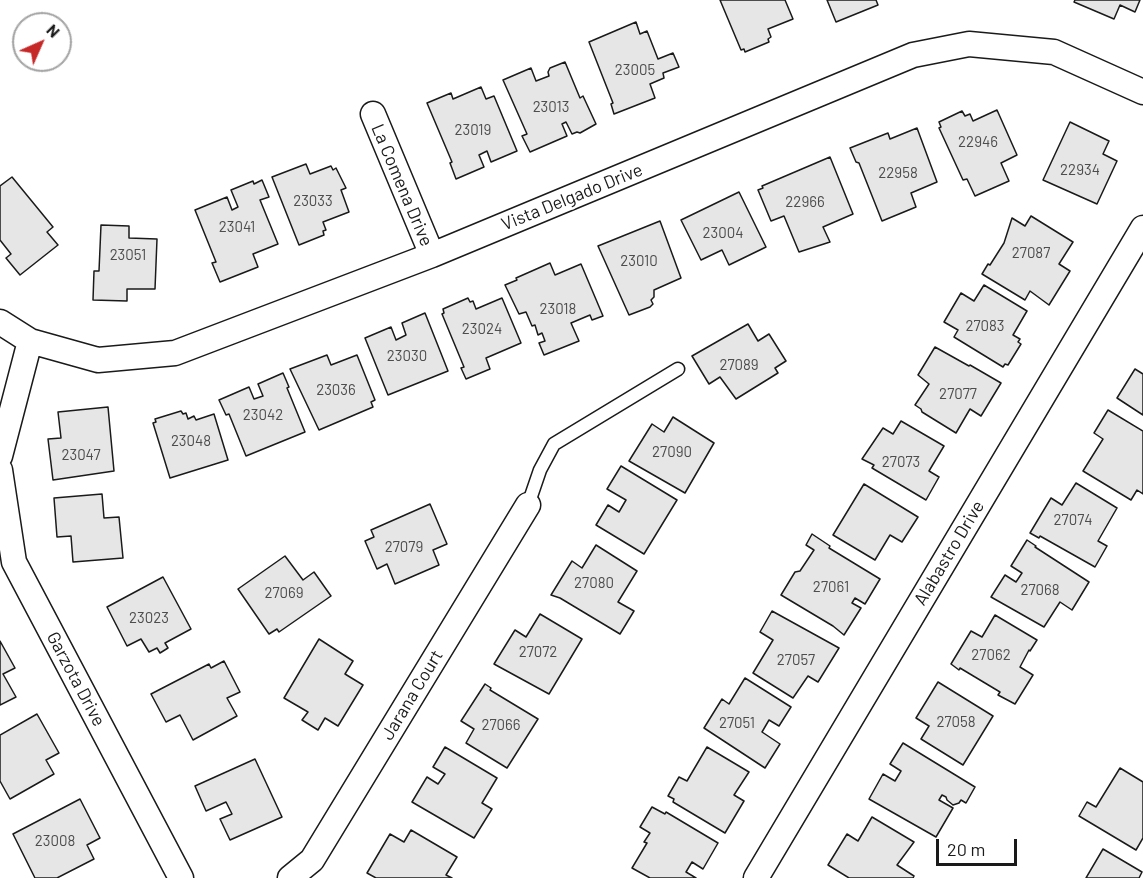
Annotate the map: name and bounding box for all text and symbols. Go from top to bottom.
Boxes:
north arrow [12,12,72,72]
text: N [43,20,64,41]
house number: 23005 [615,61,655,79]
house number: 23013 [533,98,569,116]
street label: La Comena Drive [367,121,437,249]
house number: 23019 [455,121,491,139]
house number: 22946 [958,133,998,151]
street label: Vista Delgado Drive [498,159,646,235]
house number: 22934 [1060,161,1100,179]
house number: 22958 [878,164,918,182]
house number: 23033 [293,192,333,210]
house number: 22966 [785,193,825,211]
house number: 23041 [219,218,255,236]
house number: 23004 [703,224,743,242]
house number: 27087 [1012,244,1050,262]
house number: 23051 [110,246,146,264]
house number: 23010 [620,252,658,270]
house number: 23018 [540,300,576,318]
house number: 27083 [965,317,1005,335]
house number: 23024 [462,320,502,338]
house number: 23030 [387,347,427,365]
house number: 27089 [719,356,759,374]
house number: 23036 [316,381,356,399]
house number: 27077 [939,385,977,403]
house number: 23042 [243,406,283,424]
house number: 23048 [171,432,211,450]
house number: 27090 [652,443,692,461]
house number: 23047 [61,446,101,464]
house number: 27073 [882,453,920,471]
street label: Alabastro Drive [909,497,989,609]
house number: 27074 [1054,511,1092,529]
house number: 27079 [385,538,423,556]
house number: 27080 [574,574,614,592]
house number: 27061 [813,578,849,596]
house number: 27068 [1020,581,1060,599]
house number: 27069 [264,584,304,602]
house number: 23023 [129,609,169,627]
street label: Garzota Drive [42,628,110,730]
house number: 27072 [519,643,557,661]
street label: Jarana Court [377,646,447,744]
house number: 27062 [971,646,1011,664]
house number: 27057 [777,651,815,669]
house number: 27058 [936,713,976,731]
house number: 27051 [719,714,755,732]
house number: 27066 [481,716,521,734]
scale bar [939,827,1020,865]
house number: 23008 [35,832,75,850]
text: 20 m [947,838,985,860]

